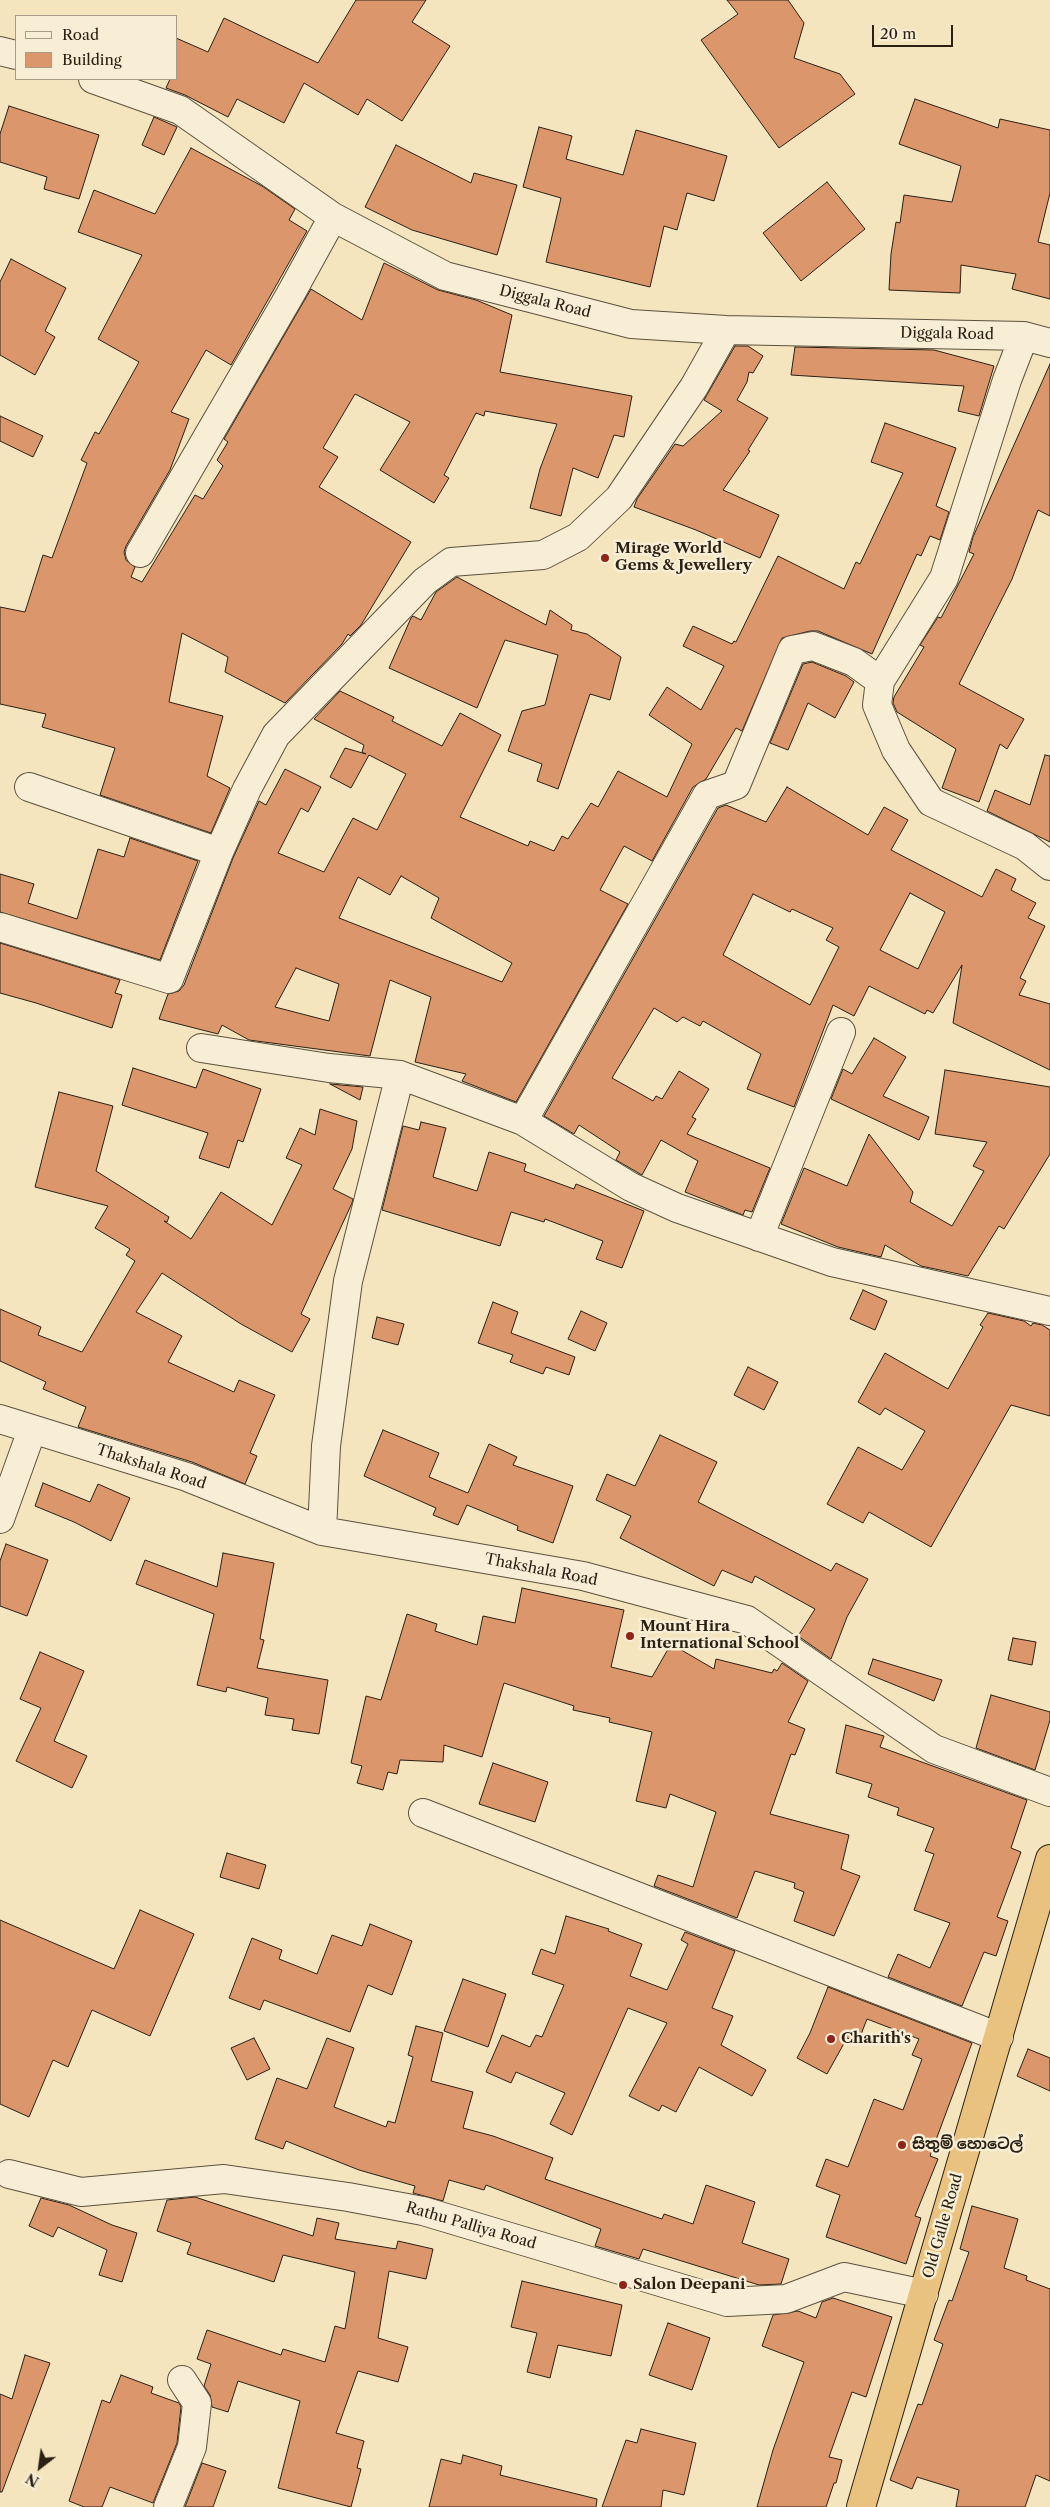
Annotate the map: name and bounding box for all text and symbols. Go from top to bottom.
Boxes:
legend [15,15,178,80]
scale bar [875,15,956,47]
text: 20 m [880,24,916,43]
text: Road [62,25,99,44]
text: Building [62,50,122,69]
street label: Diggala Road [497,282,593,322]
street label: Diggala Road [900,324,994,344]
place label: Mirage World Gems & Jewellery [615,540,752,575]
marker: Mirage World Gems & Jewellery [599,552,611,564]
street label: Thakshala Road [94,1441,208,1493]
street label: Thakshala Road [483,1550,599,1590]
place label: Mount Hira International School [640,1618,799,1653]
marker: Mount Hira International School [624,1630,636,1642]
place label: Charith's [841,2030,911,2048]
marker: Charith's [825,2033,837,2045]
place label: සිතුම් හොටෙල් [912,2136,1023,2154]
marker: සිතුම් හොටෙල් [896,2139,908,2151]
street label: Old Galle Road [919,2171,967,2281]
street label: Rathu Palliya Road [404,2199,538,2253]
place label: Salon Deepani [633,2276,745,2294]
marker: Salon Deepani [617,2279,629,2291]
north arrow [15,2442,65,2492]
text: N [23,2469,42,2491]

